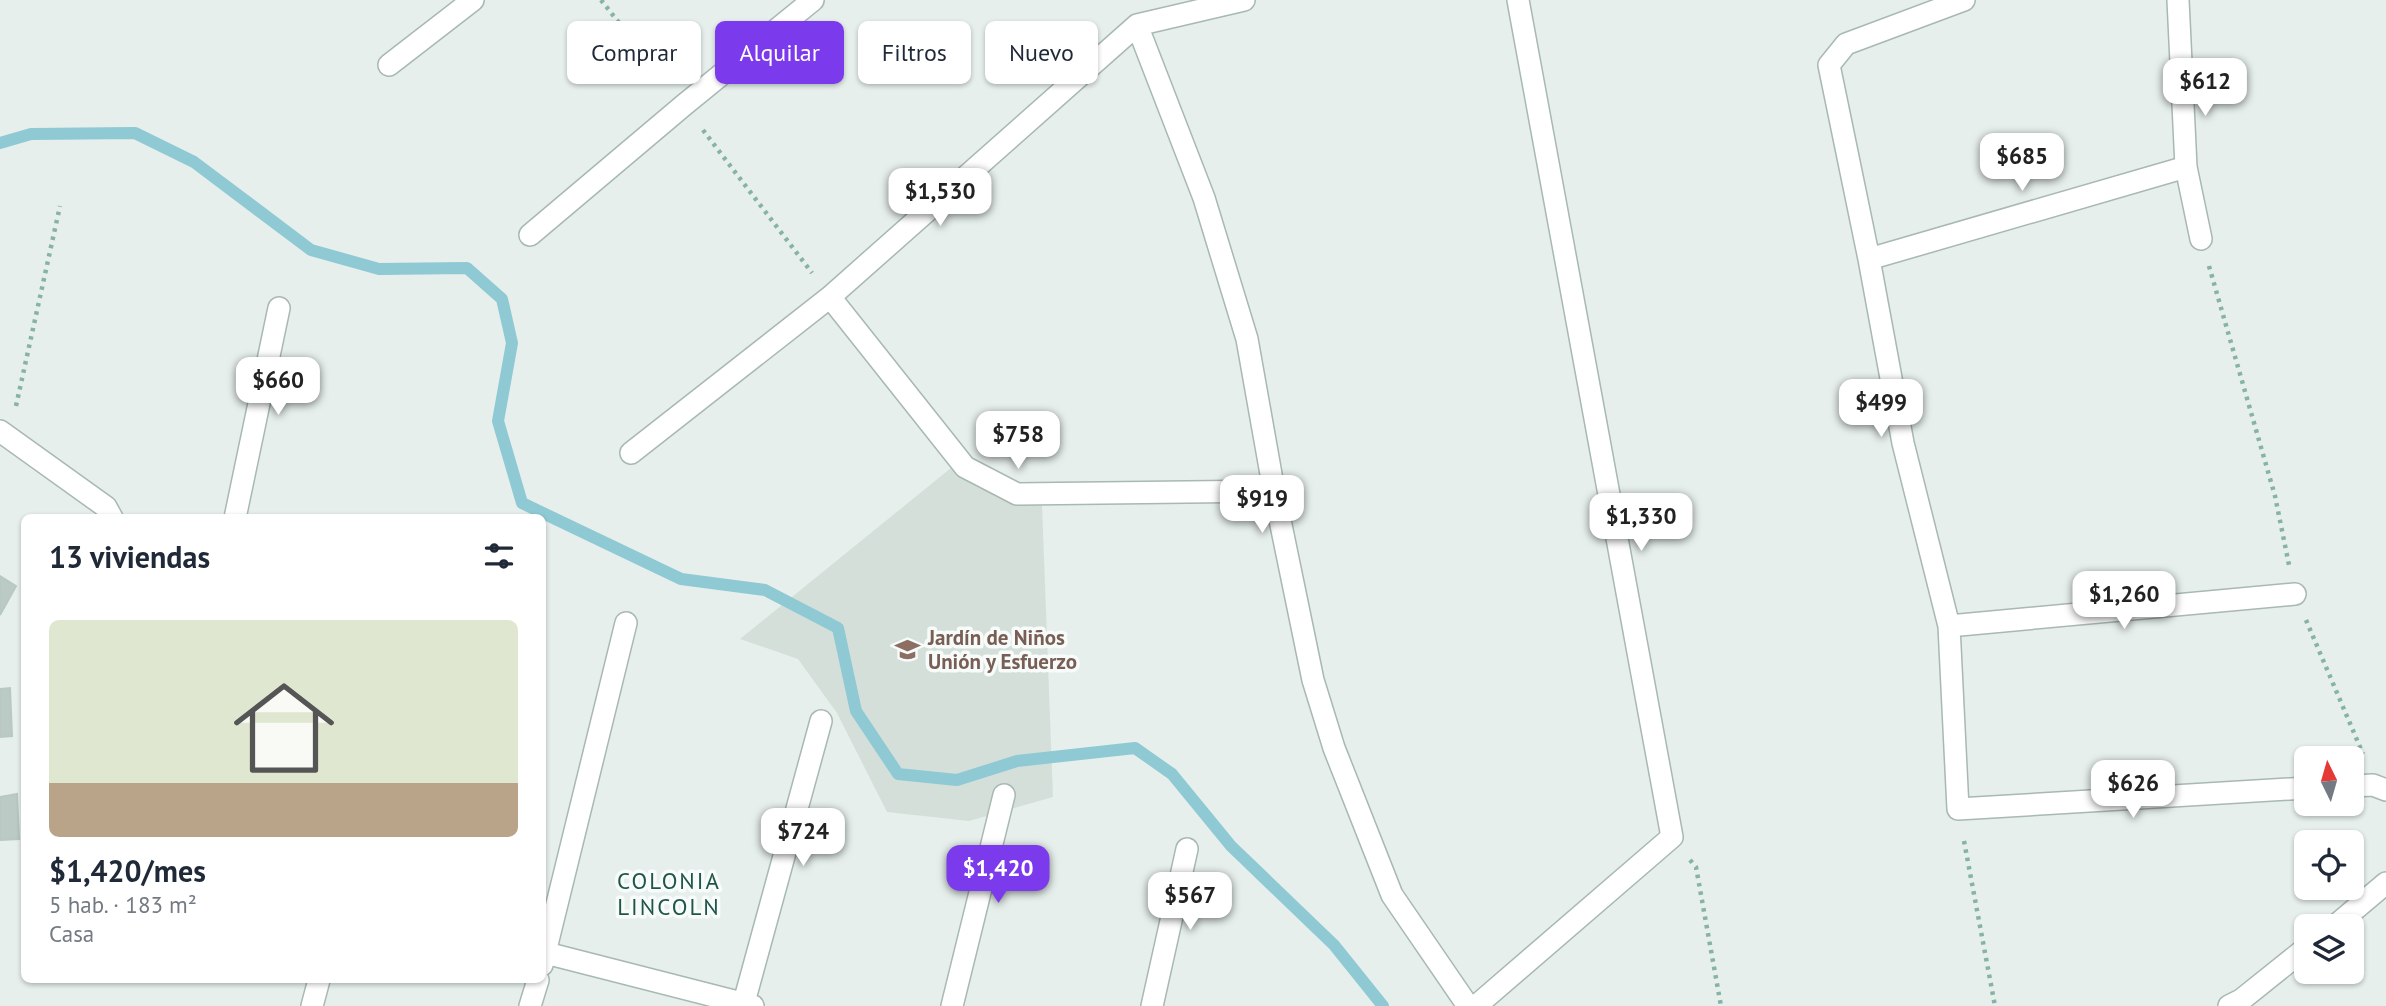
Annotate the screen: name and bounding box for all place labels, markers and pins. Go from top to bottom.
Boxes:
pin: $612 [2164,58,2246,118]
pin: $685 [1981,134,2063,193]
pin: $1,530 [883,168,997,228]
pin: $660 [237,358,319,417]
pin: $499 [1840,380,1922,439]
pin: $758 [977,412,1059,471]
pin: $919 [1221,476,1303,535]
pin: $1,330 [1584,494,1698,553]
pin: $1,260 [2067,572,2181,631]
place label: Jardín de Niños Unión y Esfuerzo [927,624,1077,675]
school or university icon: Jardín de Niños Unión y Esfuerzo [894,635,922,663]
pin: $626 [2092,760,2174,820]
pin: $724 [762,808,844,868]
pin: $1,420 [941,846,1055,905]
pin: $567 [1149,872,1231,932]

